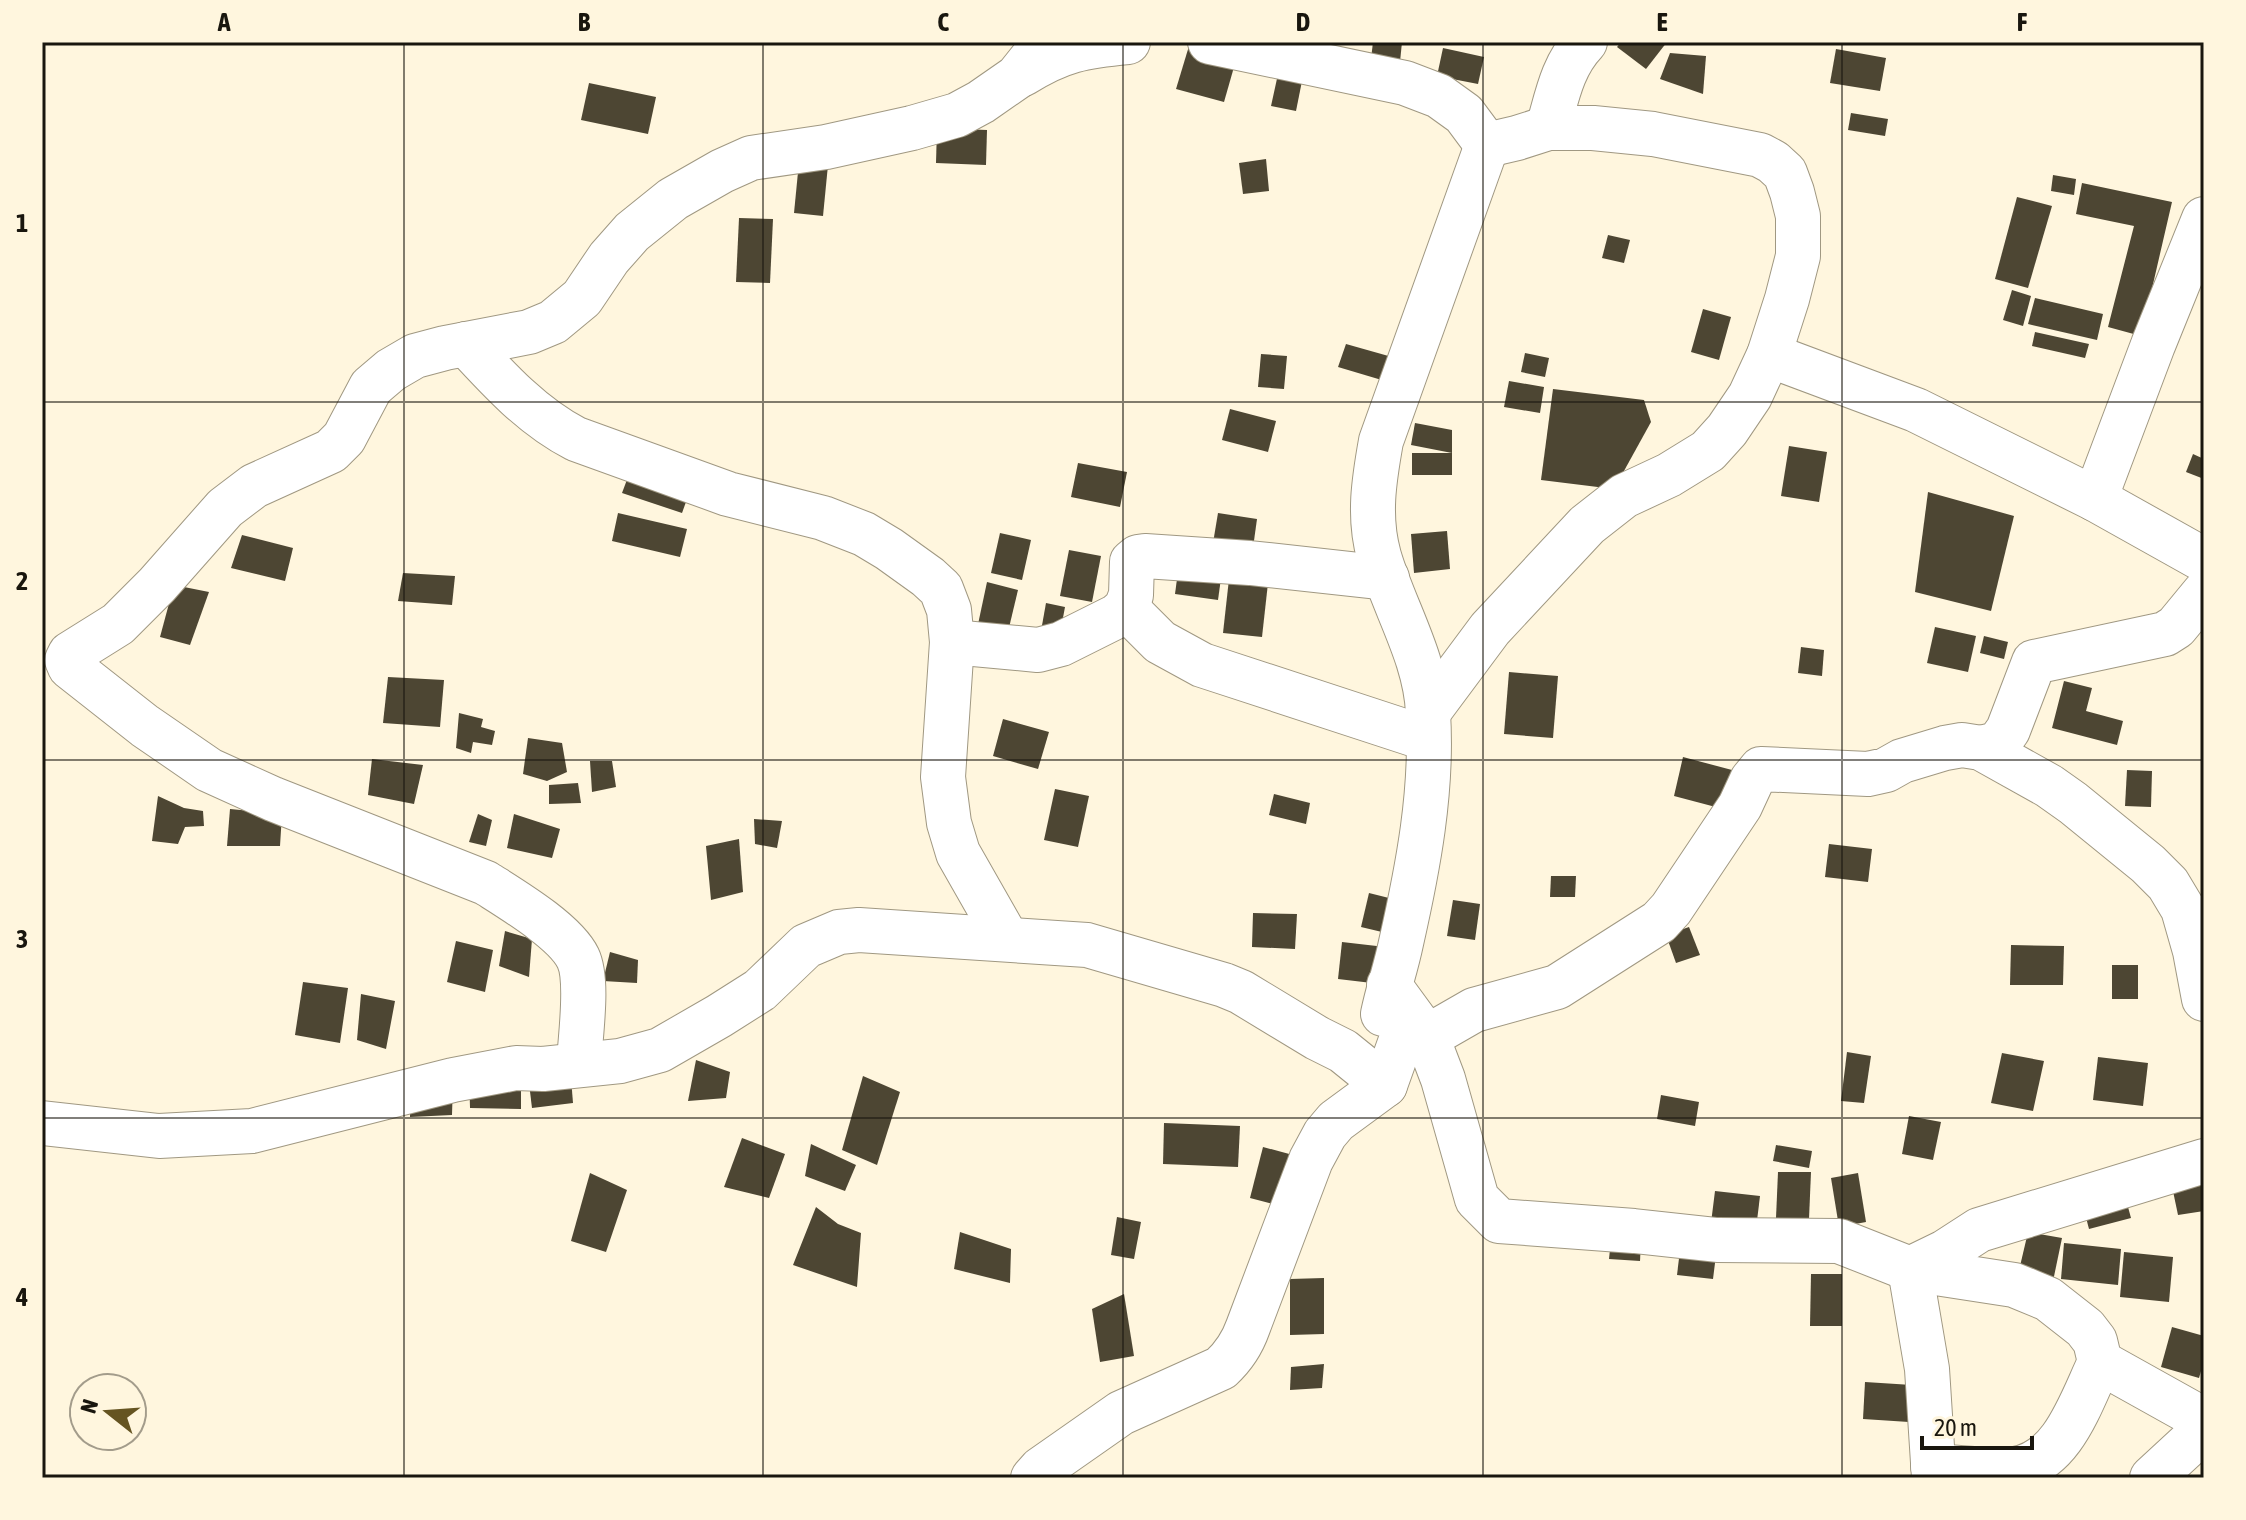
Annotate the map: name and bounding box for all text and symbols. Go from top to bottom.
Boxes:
text: A [217,7,231,37]
text: B [578,7,591,37]
text: C [937,7,949,37]
text: D [1296,7,1310,37]
text: E [1656,7,1668,37]
text: F [2017,7,2028,37]
text: 1 [16,208,28,238]
text: 2 [16,566,28,596]
text: 3 [16,924,28,954]
text: 4 [15,1282,28,1312]
north arrow [68,1372,148,1452]
text: N [75,1396,103,1416]
scale bar [1922,1400,2032,1450]
text: 20 m [1934,1414,1977,1441]

